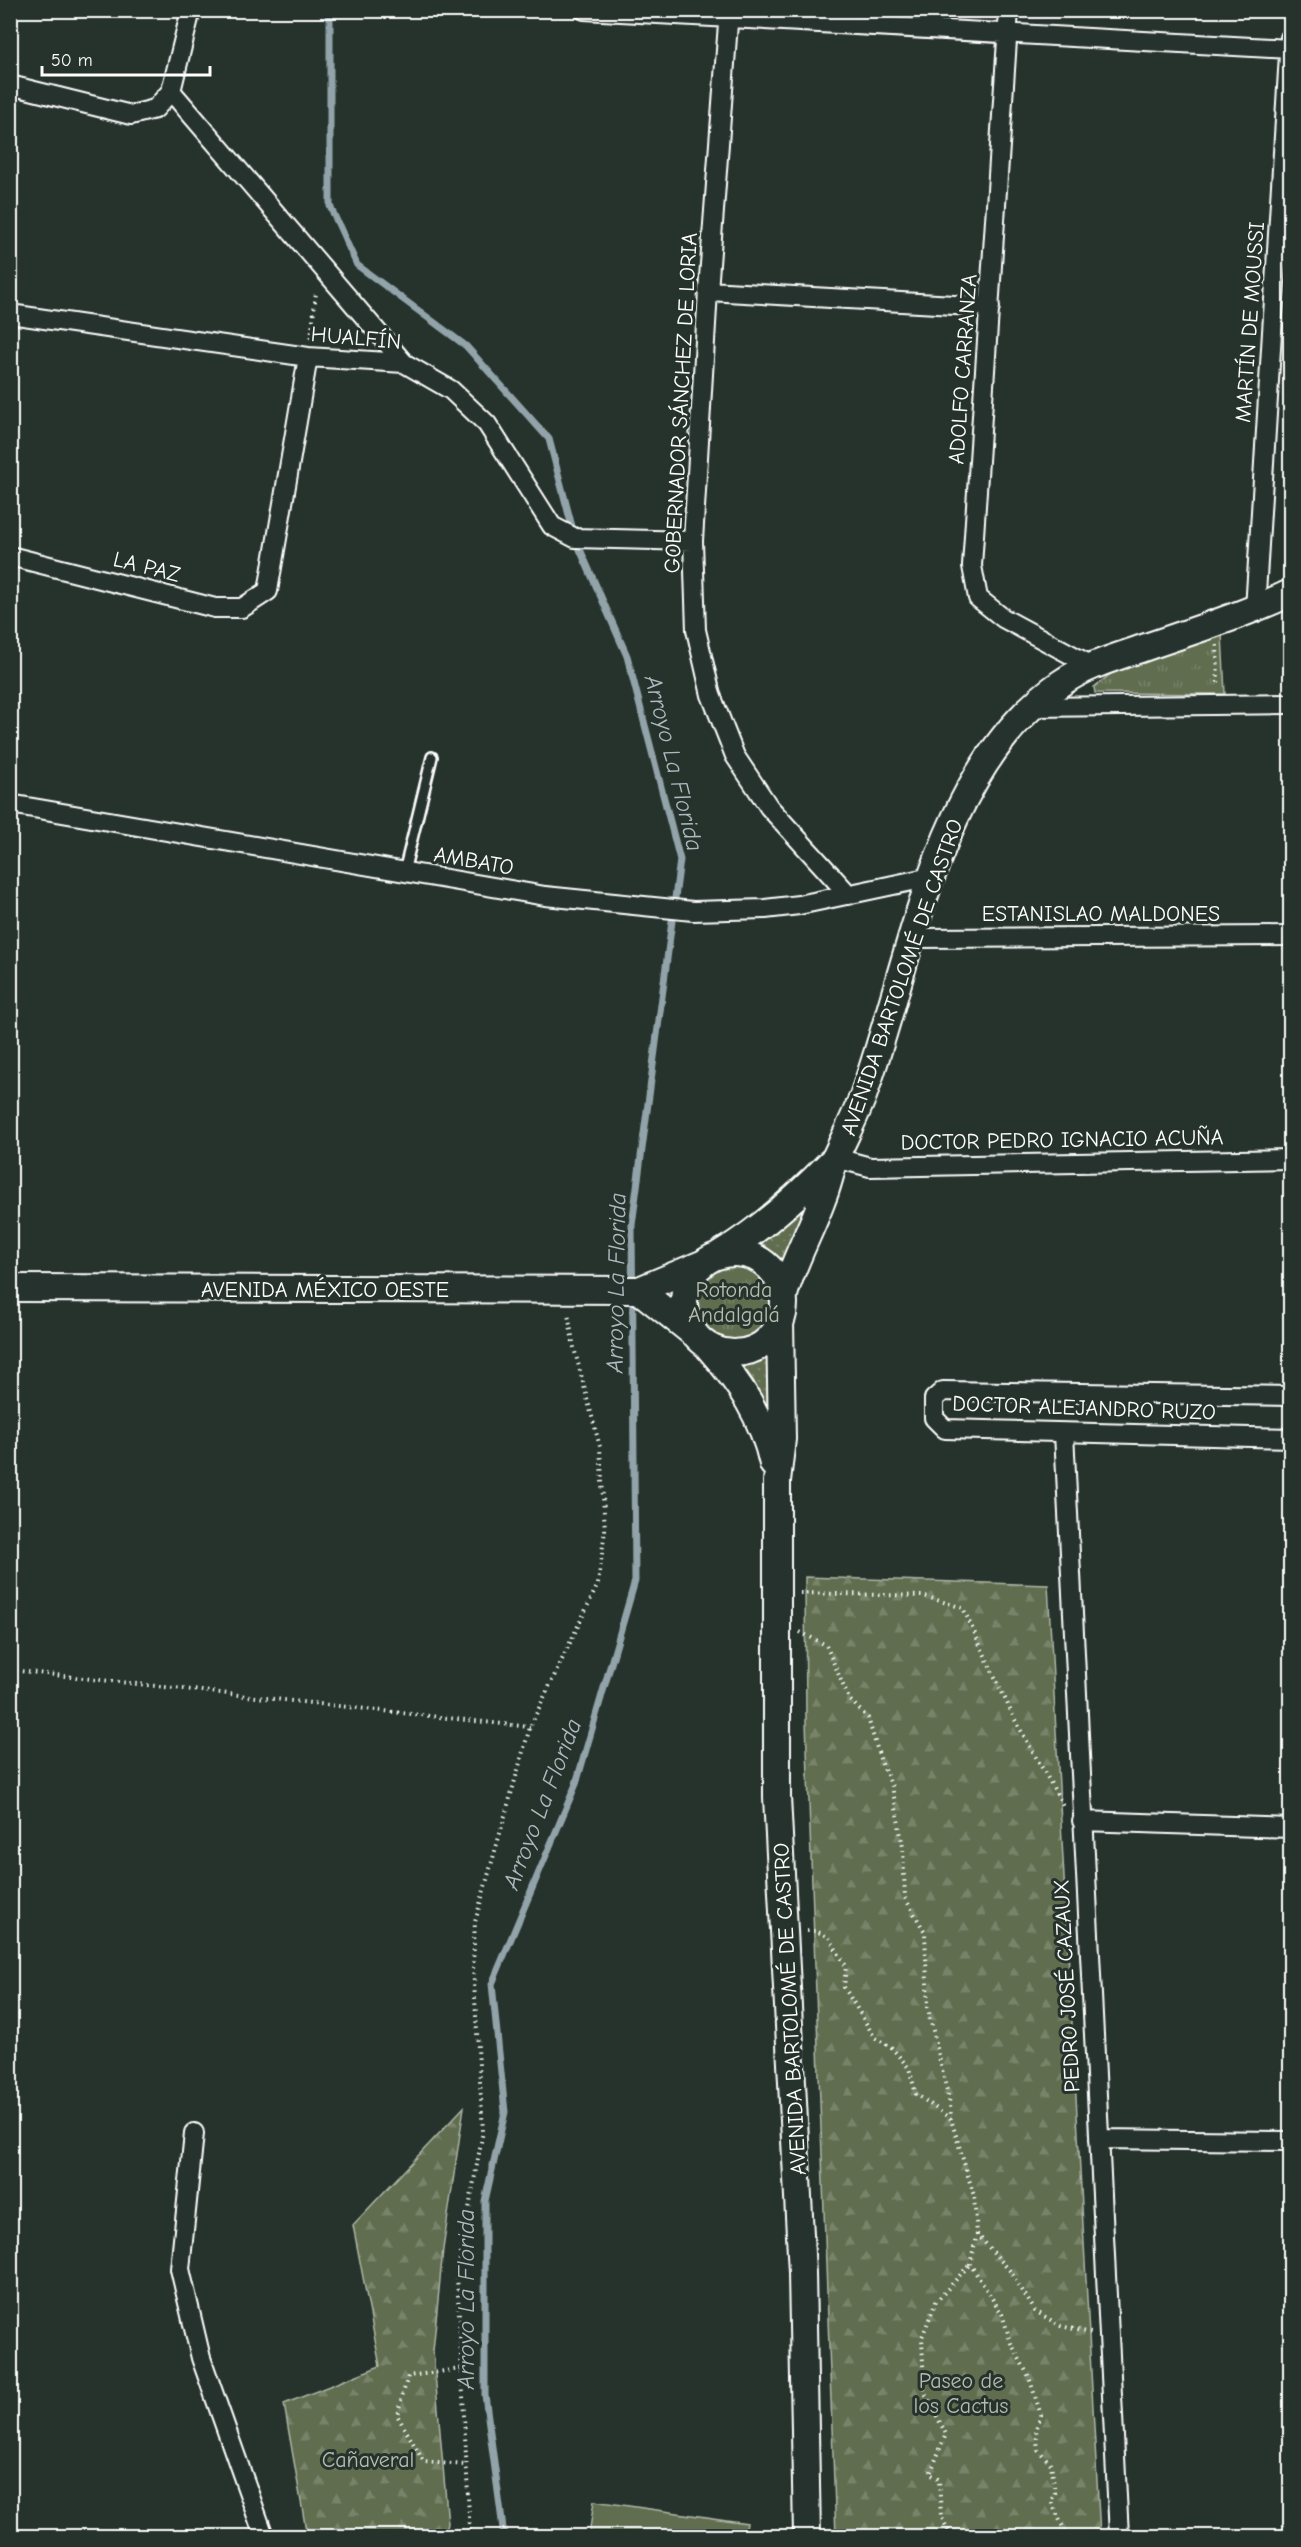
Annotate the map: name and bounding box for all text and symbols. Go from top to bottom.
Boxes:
scale bar [42,39,210,77]
text: 50 m [51,50,93,71]
street label: MARTÍN DE MOUSSI [1230,221,1270,423]
street label: GOBERNADOR SÁNCHEZ DE LORIA [659,232,703,574]
street label: ADOLFO CARRANZA [943,273,983,465]
street label: HUALFÍN [310,321,402,355]
street label: LA PAZ [111,546,183,588]
water label: Arroyo La Florida [638,671,709,854]
street label: AVENIDA BARTOLOMÉ DE CASTRO [835,816,968,1139]
street label: AMBATO [432,841,516,881]
street label: ESTANISLAO MALDONES [982,901,1220,927]
street label: DOCTOR PEDRO IGNACIO ACUÑA [900,1124,1224,1156]
water label: Arroyo La Florida [600,1193,632,1374]
street label: AVENIDA MÉXICO OESTE [201,1277,449,1303]
park label: Rotonda Andalgalá [688,1277,780,1328]
street label: DOCTOR ALEJANDRO RUZO [952,1390,1216,1426]
water label: Arroyo La Florida [496,1715,587,1894]
street label: AVENIDA BARTOLOMÉ DE CASTRO [768,1842,812,2176]
street label: PEDRO JOSÉ CAZAUX [1048,1879,1086,2093]
water label: Arroyo La Florida [452,2209,480,2390]
park label: Paseo de los Cactus [914,2368,1008,2419]
park label: Cañaveral [322,2447,414,2473]

